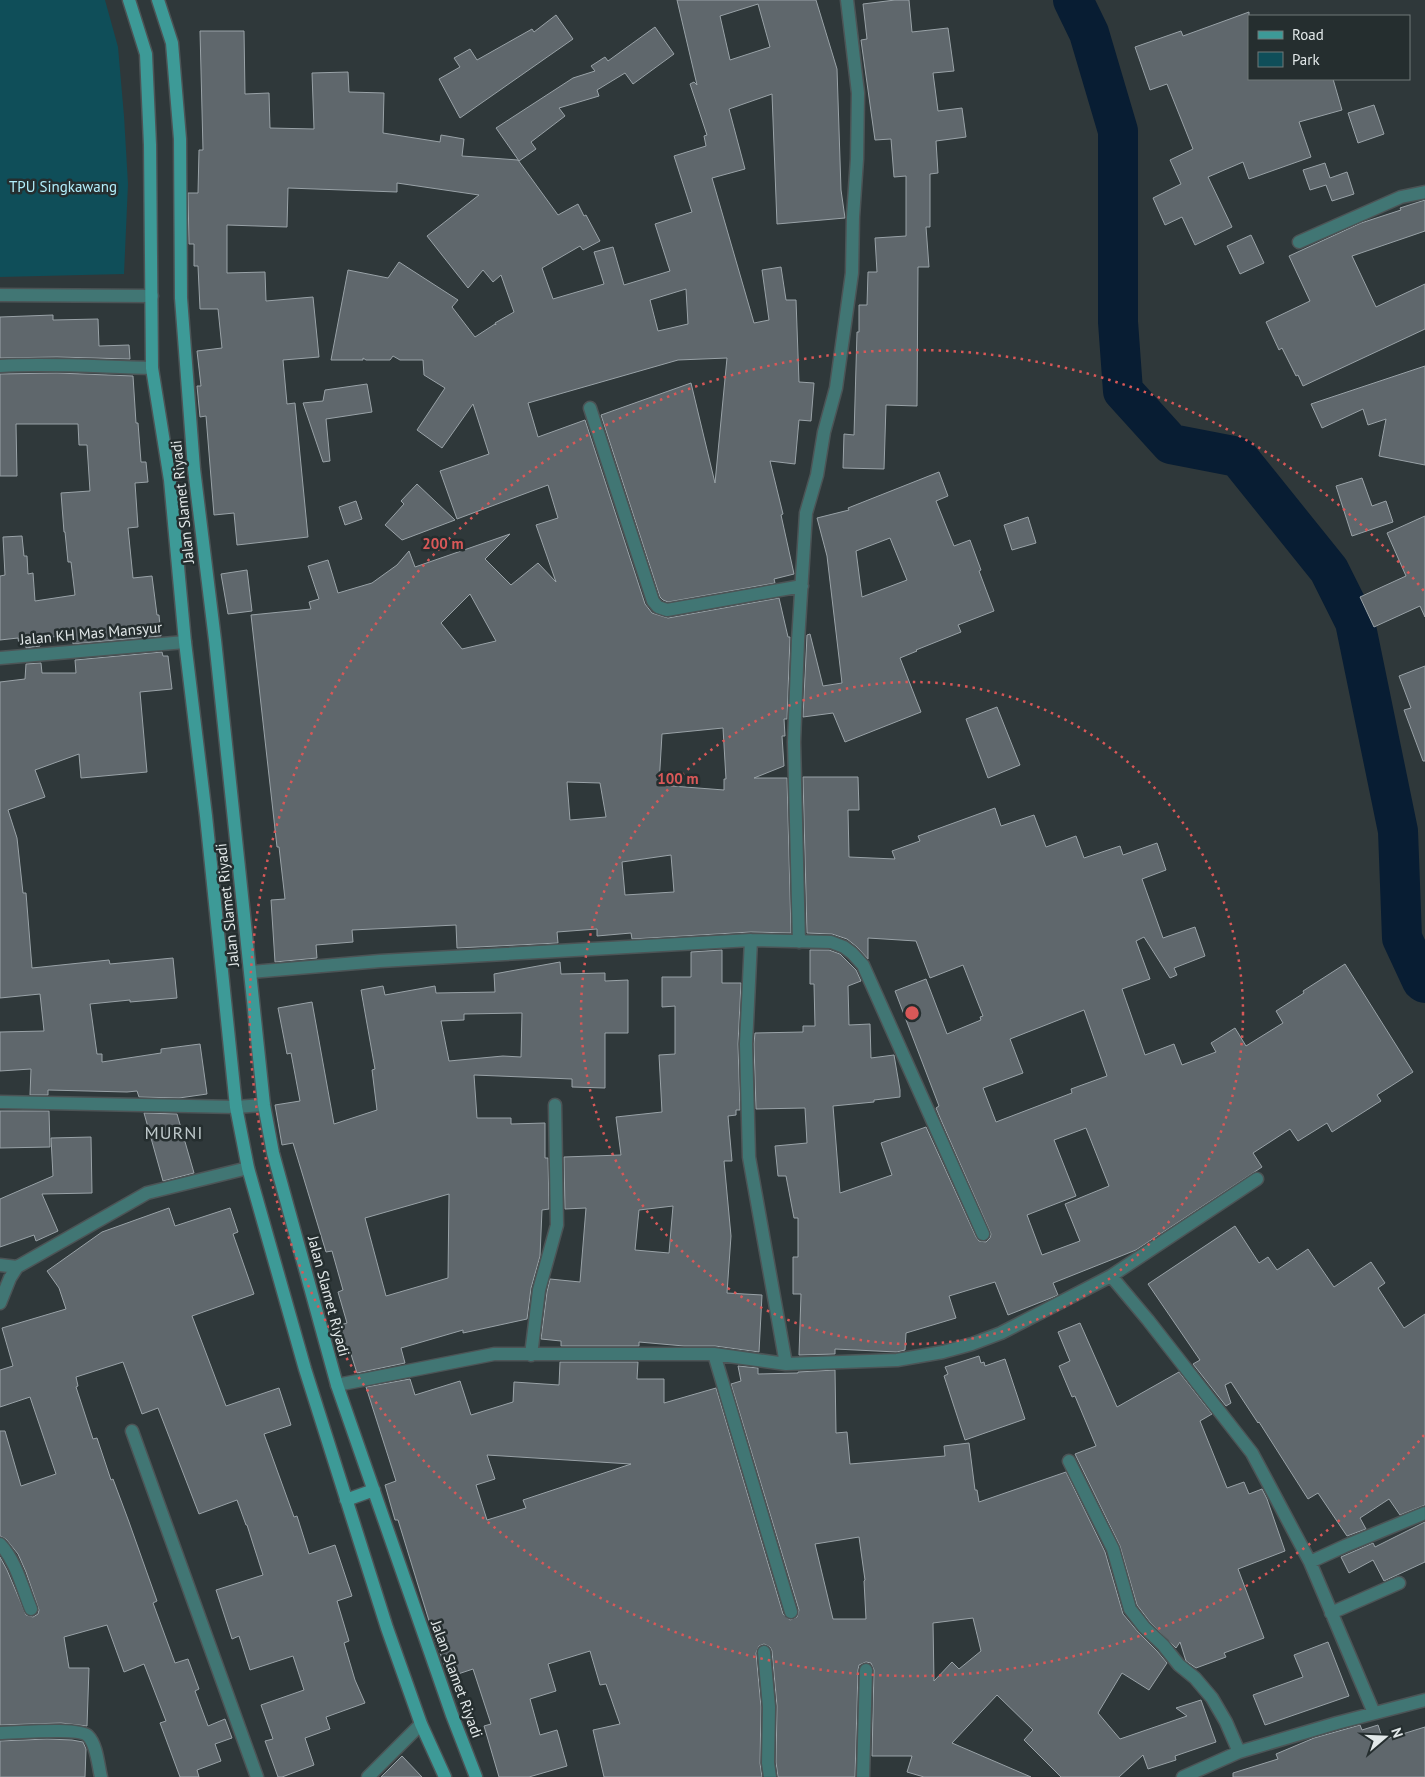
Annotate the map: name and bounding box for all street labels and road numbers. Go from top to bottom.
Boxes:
street label: Jalan Slamet Riyadi [166,439,198,566]
street label: Jalan KH Mas Mansyur [18,617,163,649]
street label: Jalan Slamet Riyadi [211,842,243,969]
street label: Jalan Slamet Riyadi [304,1233,354,1358]
street label: Jalan Slamet Riyadi [427,1617,487,1741]

